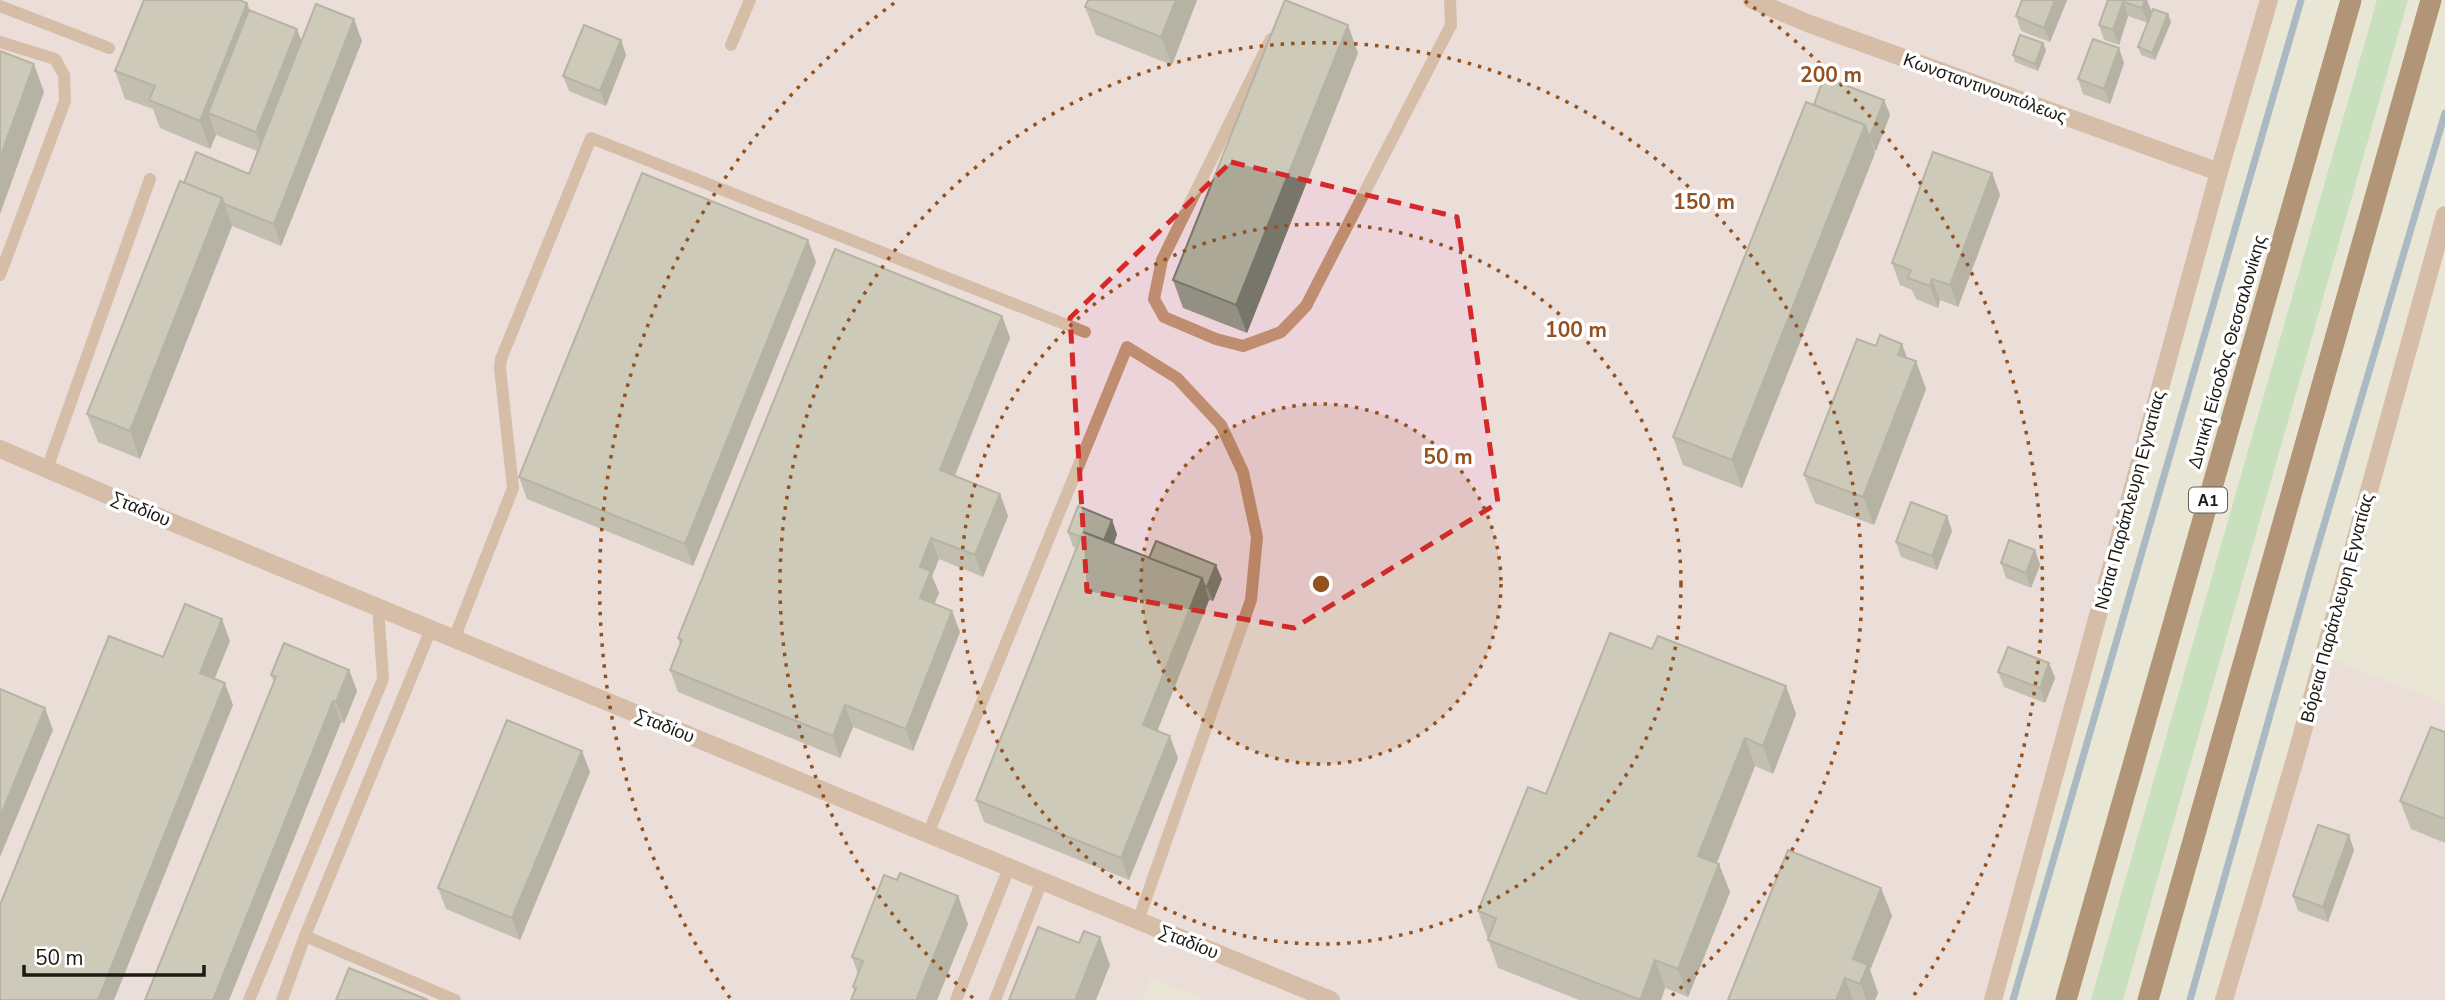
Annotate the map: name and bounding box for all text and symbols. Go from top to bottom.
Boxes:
street label: Κωνσταντινουπόλεως [1900,47,2070,129]
text: 200 m [1800,61,1862,89]
text: 150 m [1673,188,1735,216]
street label: Δυτική Είσοδος Θεσσαλονίκης [2182,232,2272,472]
text: 100 m [1545,316,1607,344]
street label: Νότια Παράπλευρη Εγνατίας [2089,388,2171,612]
text: 50 m [1423,443,1473,471]
street label: Σταδίου [108,486,174,532]
road number: Α1 [2189,488,2227,512]
street label: Βόρεια Παράπλευρη Εγνατίας [2295,490,2379,725]
centre of rings [1309,572,1333,596]
street label: Σταδίου [632,703,698,749]
street label: Σταδίου [1156,919,1222,965]
scale bar [24,934,205,978]
text: 50 m [35,944,84,972]

